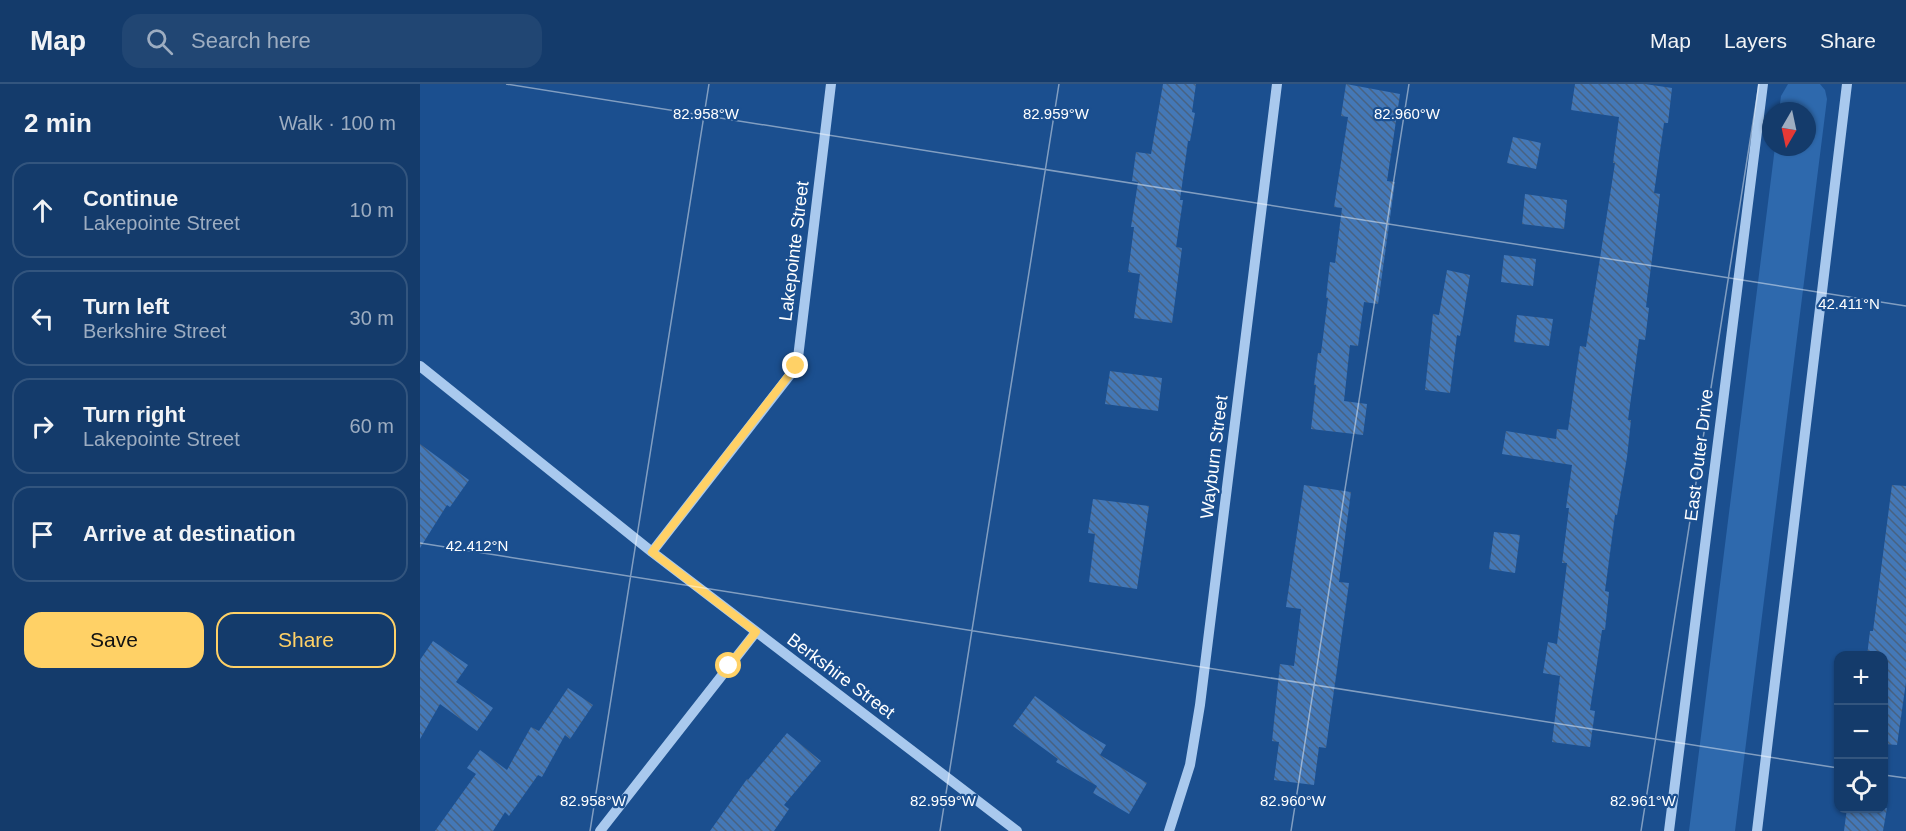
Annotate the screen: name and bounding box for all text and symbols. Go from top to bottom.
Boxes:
search box [122,14,542,68]
text: Map [30,25,86,56]
icon: search [143,25,176,58]
text: Search here [191,28,311,53]
text: Map [1650,29,1691,52]
text: Layers [1724,29,1787,52]
text: Share [1820,29,1876,52]
north arrow [1762,102,1816,156]
text: 82.958°W [673,105,740,122]
text: 82.959°W [1023,105,1090,122]
text: 82.960°W [1374,105,1441,122]
text: 2 min [24,108,92,138]
text: Walk · 100 m [279,112,396,134]
street label: Lakepointe Street [775,180,813,322]
text: Continue [83,186,178,211]
icon: ahead [26,194,59,227]
text: 10 m [350,199,394,221]
text: Lakepointe Street [83,212,240,234]
text: Turn left [83,294,169,319]
text: 42.411°N [1818,295,1880,312]
icon: left [26,302,59,335]
text: 30 m [350,307,394,329]
text: Berkshire Street [83,320,226,342]
route end [782,352,808,378]
street label: East Outer Drive [1681,388,1717,522]
street label: Wayburn Street [1196,394,1232,520]
text: Turn right [83,402,185,427]
icon: right [26,410,59,443]
text: 60 m [350,415,394,437]
text: Lakepointe Street [83,428,240,450]
icon: arrive [26,518,59,551]
text: Arrive at destination [83,521,296,546]
text: 42.412°N [446,537,508,554]
button: Save [24,612,204,668]
button: Share [216,612,396,668]
street label: Berkshire Street [783,629,899,723]
map controls [1834,651,1888,813]
button: + [1834,651,1888,705]
route start [715,652,741,678]
button: − [1834,705,1888,759]
button: locate [1834,759,1888,813]
text: 82.958°W [560,792,627,809]
text: 82.959°W [910,792,977,809]
text: 82.960°W [1260,792,1327,809]
text: 82.961°W [1610,792,1677,809]

